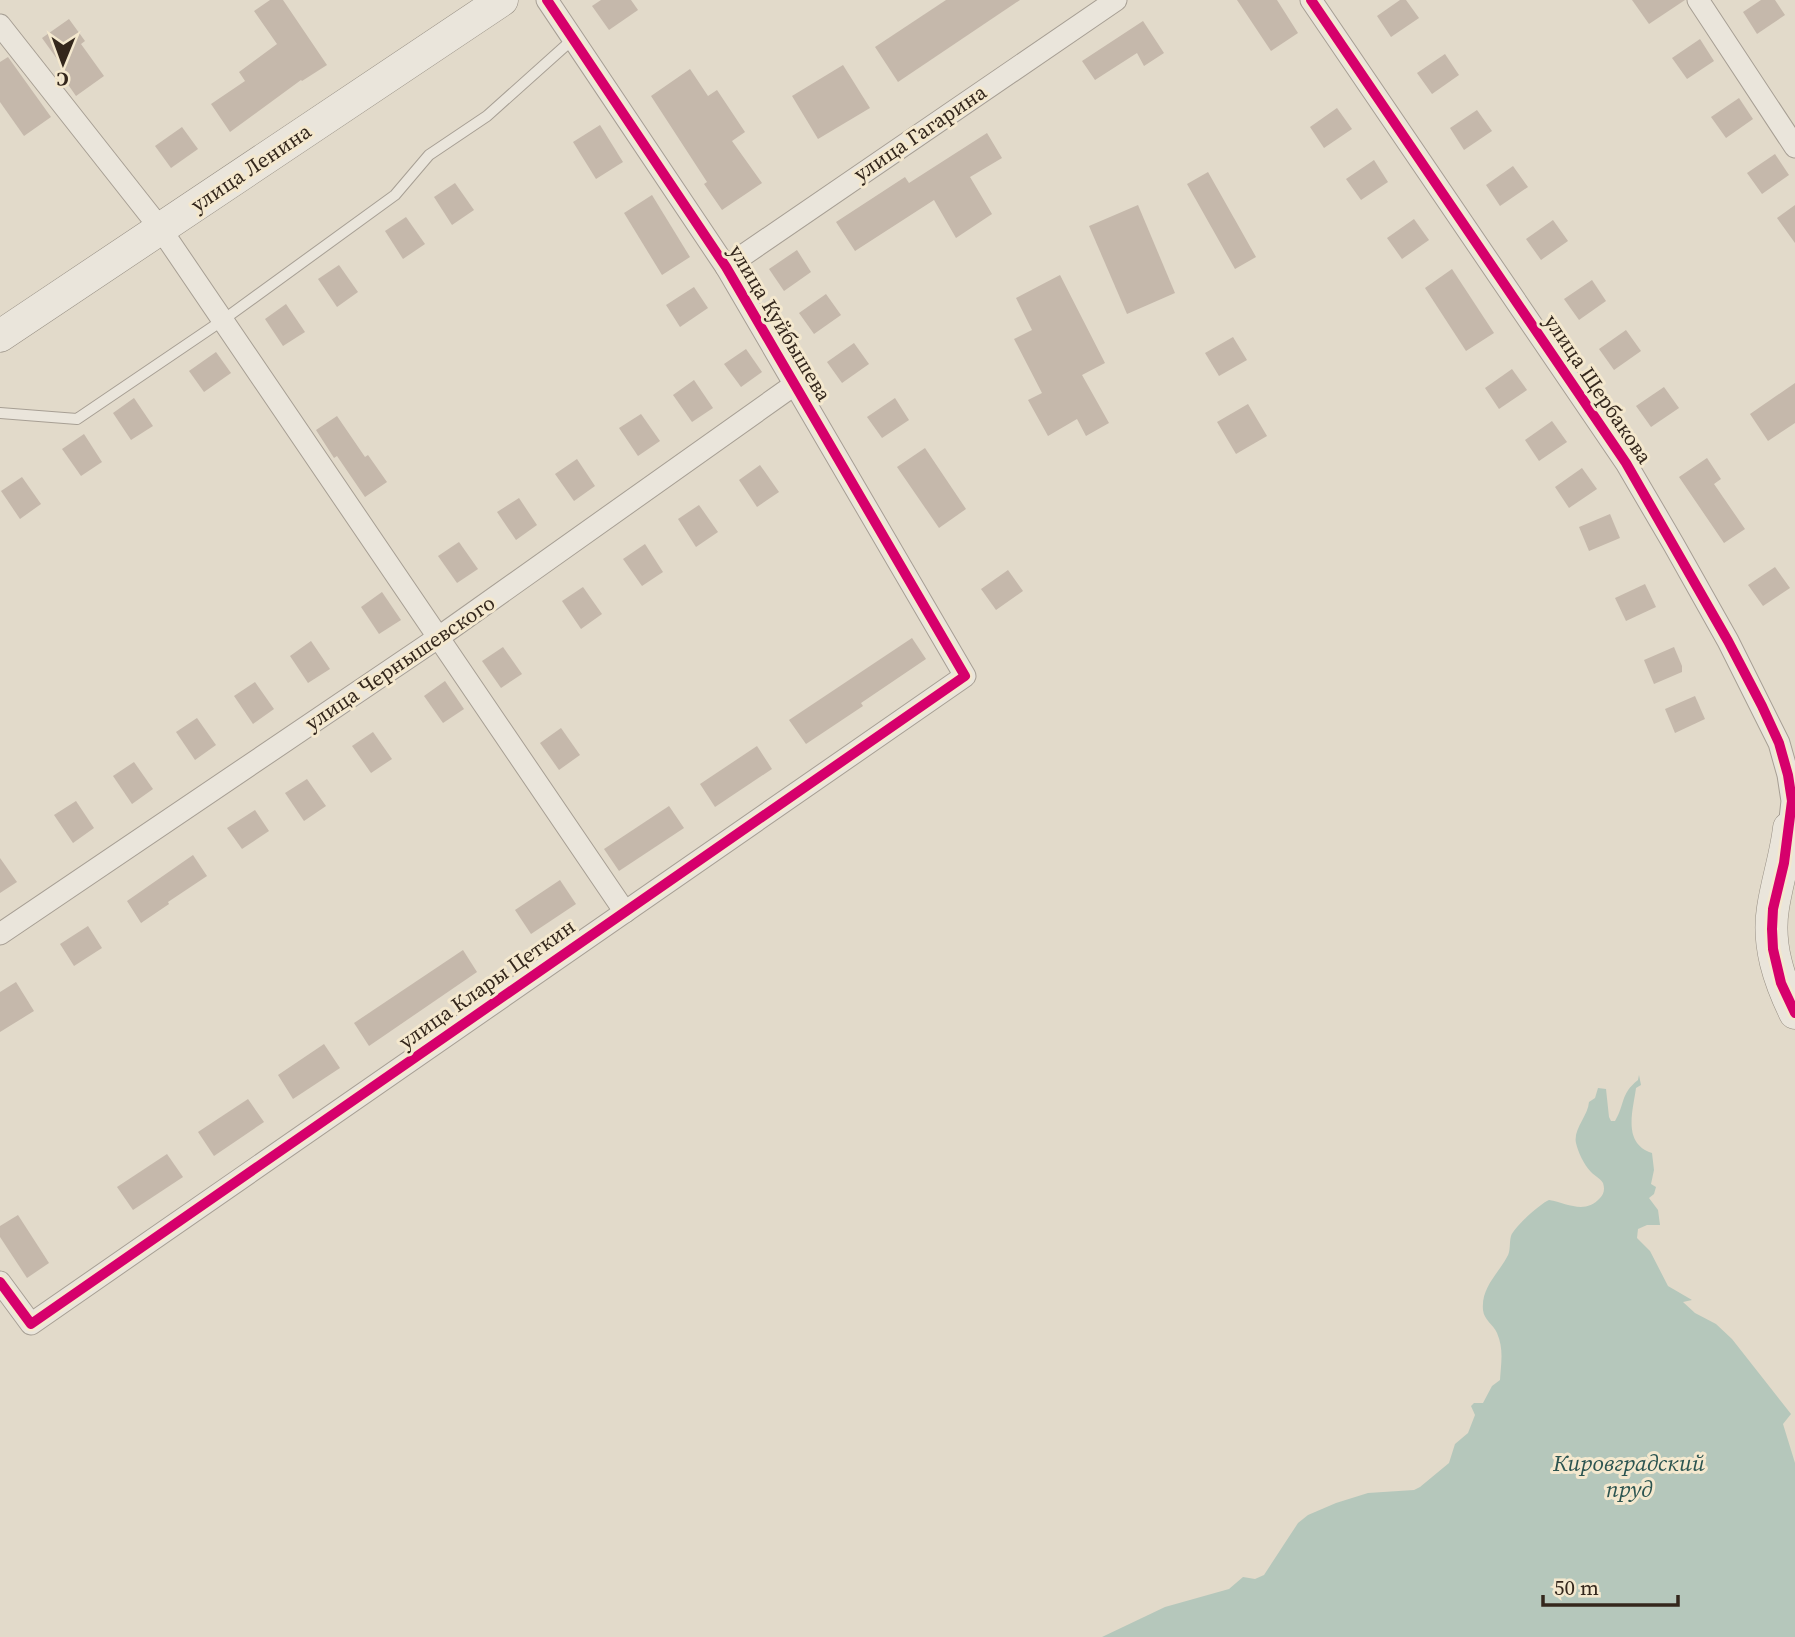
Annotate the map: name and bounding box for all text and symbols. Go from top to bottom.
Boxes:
north arrow [28,28,98,98]
text: С [56,67,69,93]
street label: улица Гагарина [847,77,992,188]
street label: улица Ленина [185,116,317,219]
street label: улица Куйбышева [722,239,839,407]
street label: улица Щербакова [1538,308,1659,470]
street label: улица Чернышевского [299,588,500,737]
street label: улица Клары Цеткин [393,912,581,1055]
water label: Кировградский пруд [1552,1447,1705,1505]
scale bar [1543,1564,1678,1608]
text: 50 m [1554,1573,1599,1602]

